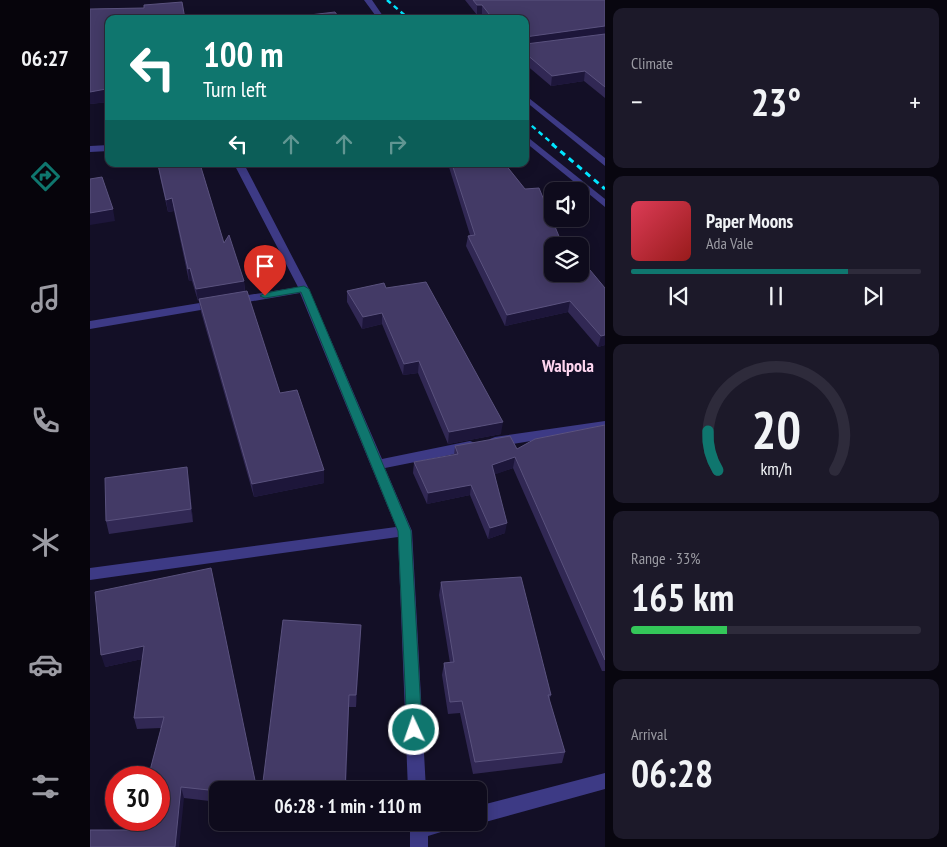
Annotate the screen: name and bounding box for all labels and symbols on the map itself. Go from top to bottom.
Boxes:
pin [244,245,286,296]
district label: Walpola [541,354,594,377]
position arrow [387,703,439,755]
speed limit sign: 30 [105,766,170,831]

